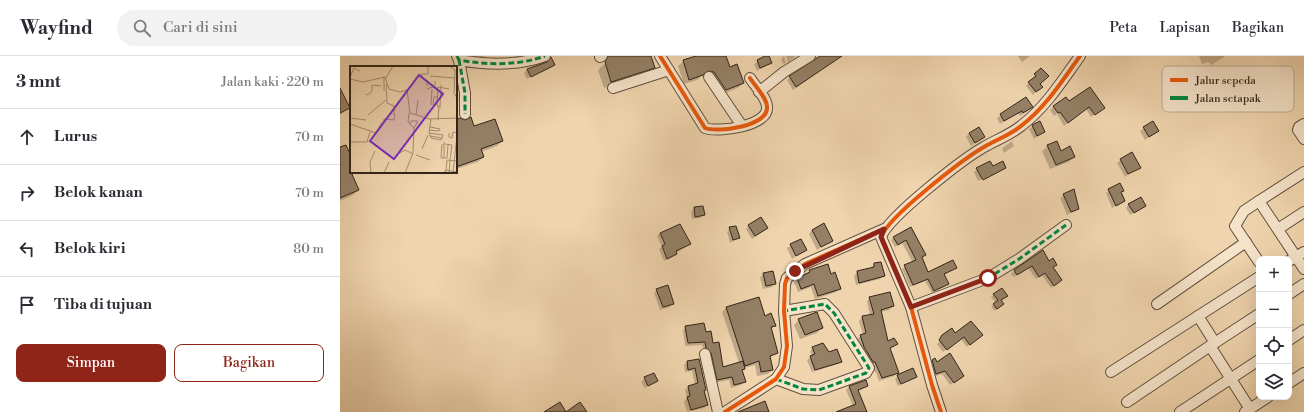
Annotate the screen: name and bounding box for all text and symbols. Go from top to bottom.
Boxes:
search box [117,10,397,46]
text: Wayfind [20,16,93,40]
icon: search [131,17,153,39]
text: Cari di sini [163,18,238,37]
text: Peta [1109,19,1137,37]
text: Lapisan [1159,19,1210,37]
text: Bagikan [1232,19,1284,37]
inset map [350,66,457,173]
legend [1162,66,1294,112]
text: 3 mnt [16,71,61,93]
text: Jalan kaki · 220 m [221,74,324,90]
text: Jalur sepeda [1194,74,1256,88]
text: Jalan setapak [1194,92,1262,106]
icon: ahead [16,126,38,148]
text: Lurus [54,127,97,146]
text: 70 m [295,129,324,145]
icon: right [16,182,38,204]
text: Belok kanan [54,183,143,202]
text: 70 m [295,185,324,201]
icon: left [16,238,38,260]
text: Belok kiri [54,239,125,258]
text: 80 m [293,241,324,257]
map controls [1256,256,1292,400]
button: + [1256,256,1292,292]
route end [786,262,804,280]
route start [979,269,997,287]
button: − [1256,292,1292,328]
icon: arrive [16,294,38,316]
text: Tiba di tujuan [54,295,152,314]
button: locate [1256,328,1292,364]
button: Simpan [16,344,166,382]
button: Bagikan [174,344,324,382]
button: layers [1256,364,1292,400]

